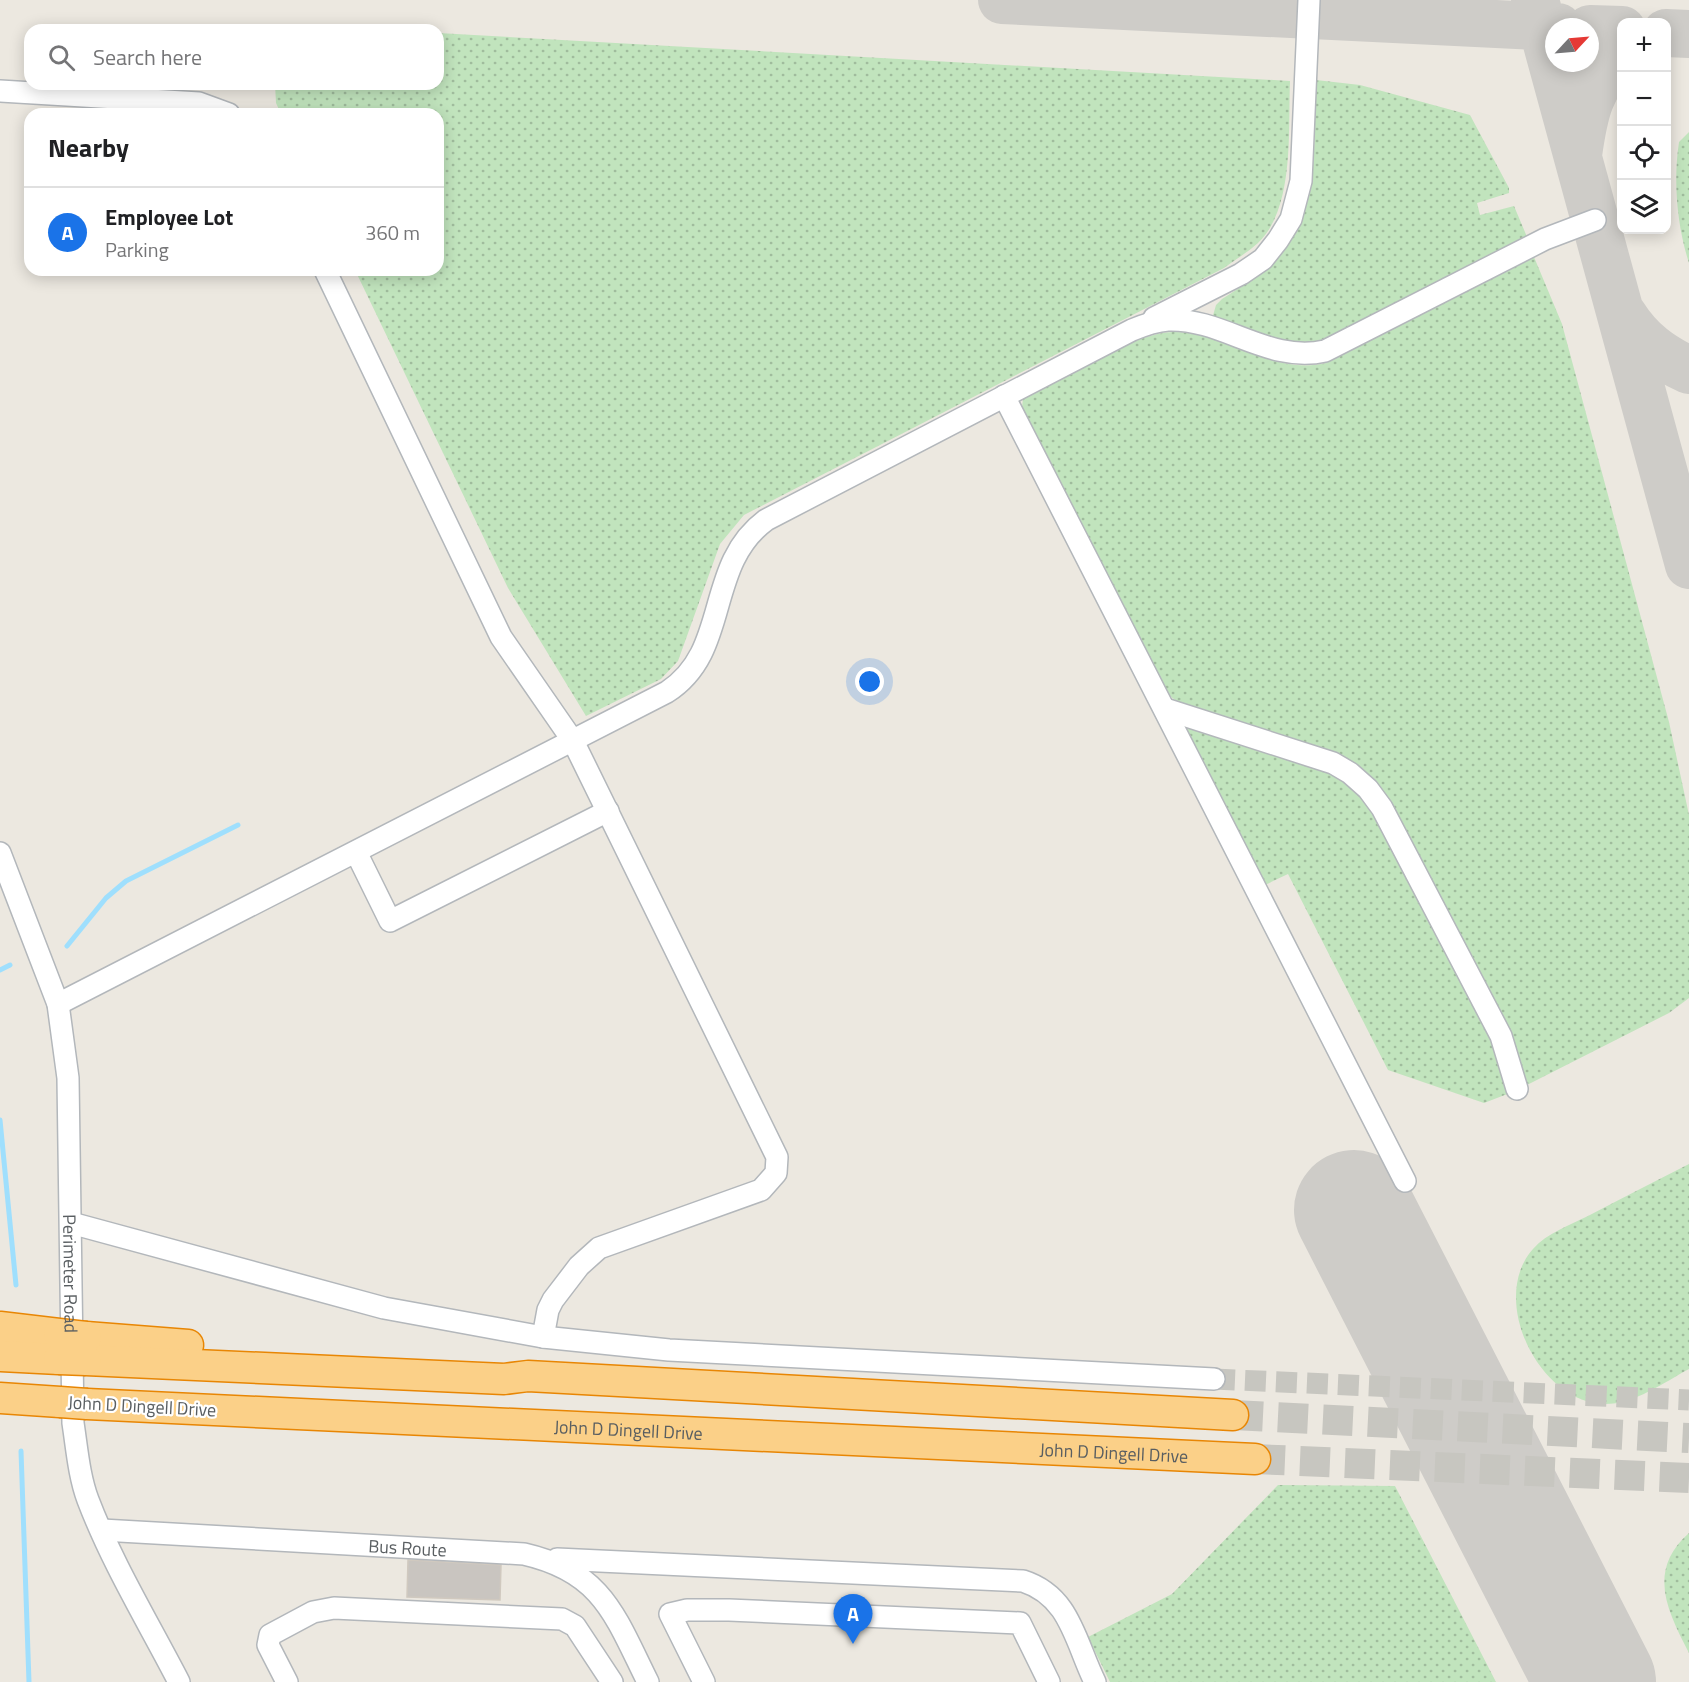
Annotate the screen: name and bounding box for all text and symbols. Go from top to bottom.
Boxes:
north arrow [1545,18,1599,72]
map controls [1617,18,1671,234]
button: + [1617,18,1671,72]
search box [24,24,444,90]
text: Search here [93,40,202,74]
icon: search [45,41,78,74]
button: − [1617,72,1671,126]
button: locate [1617,126,1671,180]
text: Nearby [48,128,129,167]
button: layers [1617,180,1671,234]
text: Employee Lot [105,200,233,234]
text: A [61,217,74,248]
text: 360 m [365,217,420,248]
text: Parking [105,234,169,265]
your location [855,667,884,696]
street label: Perimeter Road [56,1214,85,1333]
street label: John D Dingell Drive [67,1389,217,1423]
street label: John D Dingell Drive [553,1413,703,1446]
street label: John D Dingell Drive [1039,1435,1189,1469]
street label: Bus Route [368,1532,447,1563]
pin: A [834,1594,872,1644]

